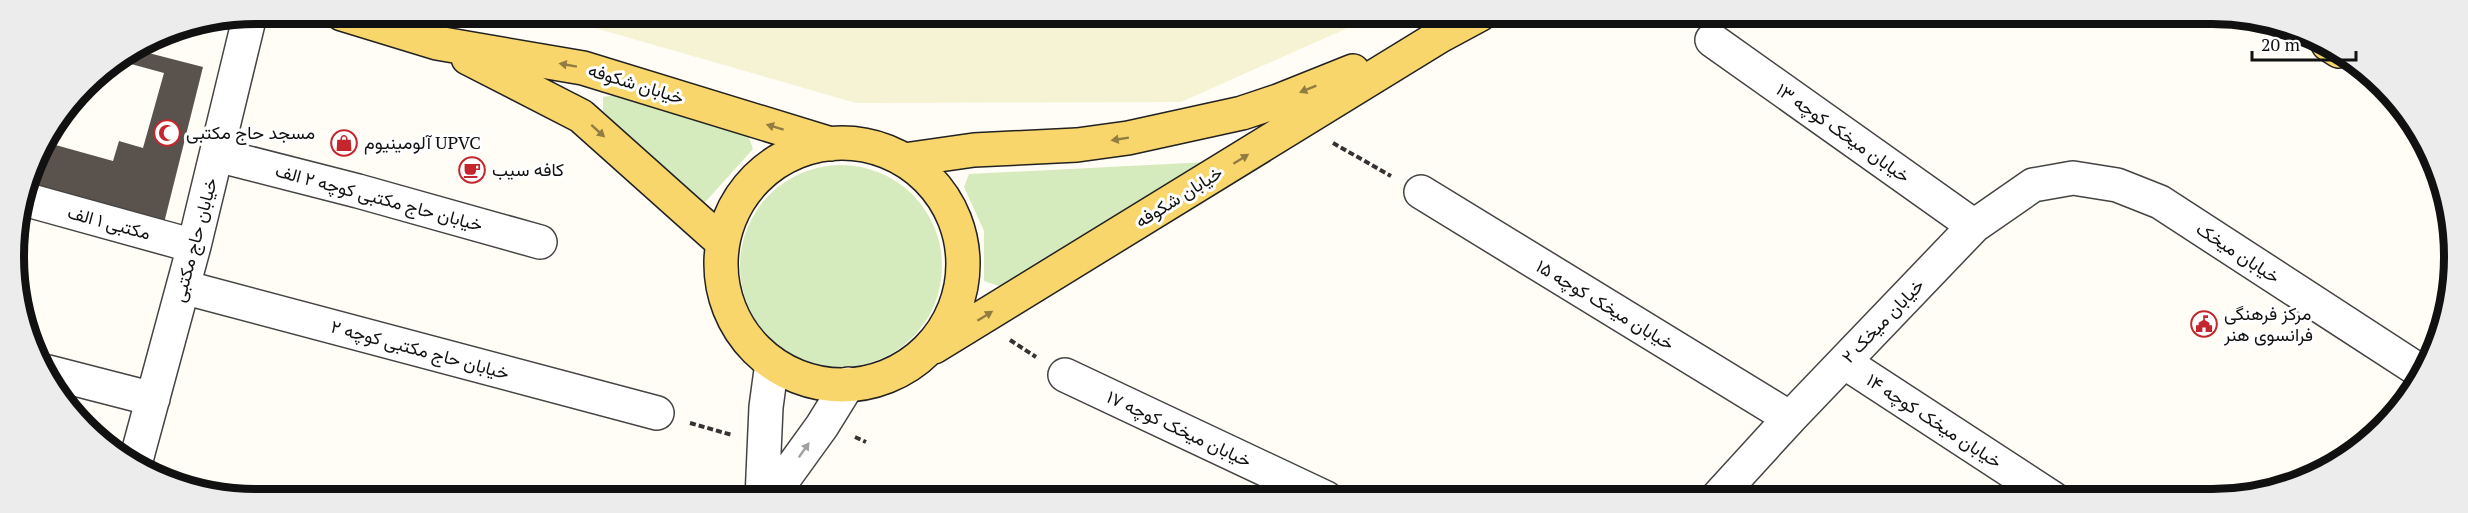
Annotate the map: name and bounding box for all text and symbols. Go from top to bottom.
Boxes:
scale bar [2252,24,2356,62]
text: 20 m [2261,32,2301,56]
street label: خیابان شکوفه [586,57,687,109]
one-way arrow [558,61,577,70]
street label: خیابان میخک کوچه ۱۳ [1771,77,1915,188]
one-way arrow [1299,84,1317,94]
mosque icon: مسجد حاج مکتبی [152,118,182,148]
place label: مسجد حاج مکتبی [186,120,315,145]
one-way arrow [766,122,784,131]
one-way arrow [590,124,605,137]
shop icon: آلومینیوم UPVC [329,128,359,158]
place label: آلومینیوم UPVC [364,130,481,155]
one-way arrow [1111,135,1130,144]
one-way arrow [1233,153,1249,164]
cafe icon: کافه سیب [457,155,487,185]
place label: کافه سیب [492,157,564,181]
street label: خیابان حاج مکتبی کوچه ۲ الف [273,158,486,237]
street label: خیابان شکوفه [1130,160,1227,233]
street label: خیابان حاج مکتبی [166,175,223,305]
street label: مکتبی ۱ الف [65,199,153,245]
street label: خیابان میخک [2192,216,2285,288]
street label: خیابان میخک کوچه ۱۵ [1531,253,1679,356]
street label: خیابان میخک ۲ [1836,273,1929,368]
place label: مرکز فرهنگی فرانسوی هنر [2223,301,2313,346]
public building icon: مرکز فرهنگی فرانسوی هنر [2189,309,2219,339]
one-way arrow [977,311,993,322]
street label: خیابان حاج مکتبی کوچه ۲ [328,314,512,385]
street label: خیابان میخک کوچه ۱۴ [1862,367,2007,474]
street label: خیابان میخک کوچه ۱۷ [1103,384,1256,473]
one-way arrow [798,443,810,459]

